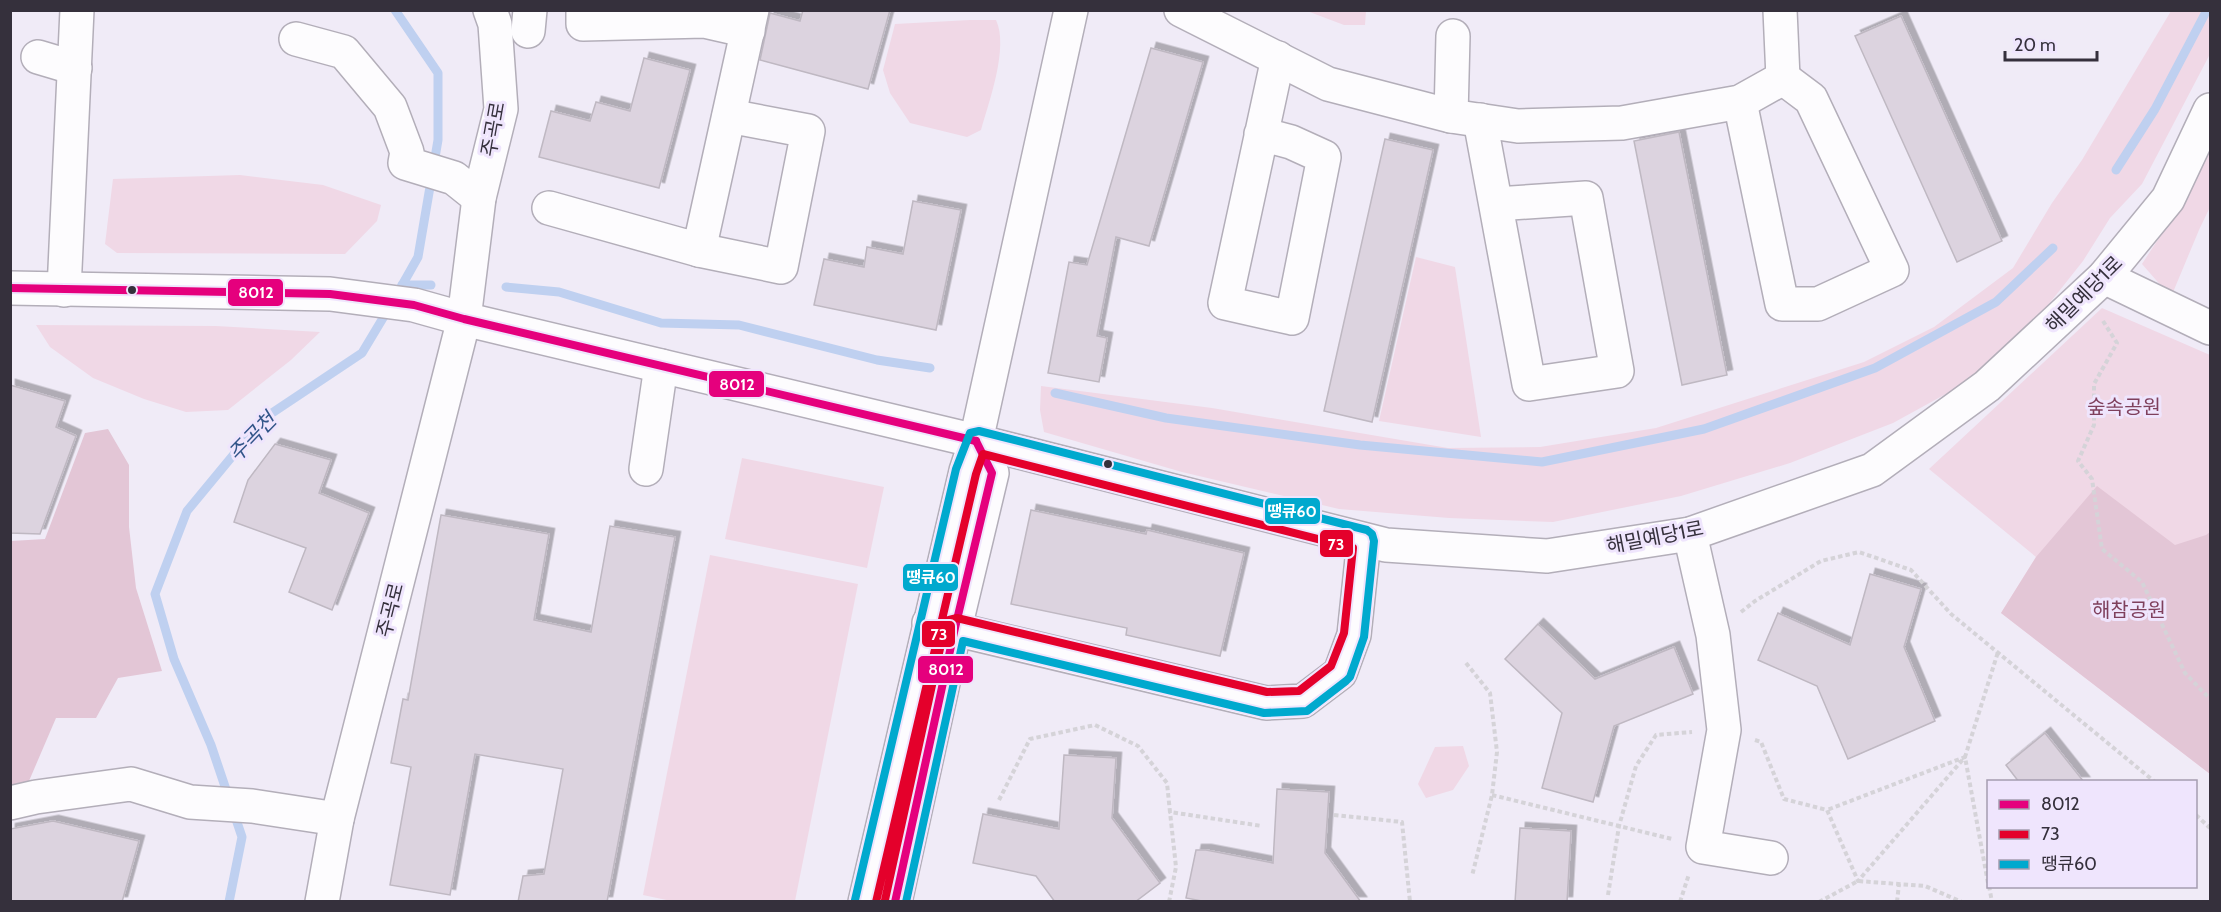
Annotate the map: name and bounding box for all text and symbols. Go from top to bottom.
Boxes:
scale bar [2005,24,2096,62]
text: 20 m [2014,34,2056,56]
street label: 주곡로 [476,100,510,158]
street label: 해밀예당1로 [2041,251,2127,337]
line badge: 8012 [227,278,284,307]
text: 8012 [238,283,274,302]
unlabelled marker [126,284,138,296]
line badge: 8012 [708,370,765,398]
text: 8012 [719,375,755,394]
park label: 숲속공원 [2087,395,2161,419]
water label: 주곡천 [223,406,283,467]
unlabelled marker [1102,458,1114,470]
line badge: 땡큐60 [1264,497,1321,525]
text: 땡큐60 [1267,502,1317,521]
street label: 해밀예당1로 [1604,516,1706,558]
line badge: 73 [1319,529,1354,558]
text: 73 [1328,535,1344,554]
line badge: 땡큐60 [902,563,959,592]
text: 땡큐60 [906,568,956,587]
street label: 주곡로 [372,580,408,640]
park label: 해참공원 [2092,598,2166,622]
line badge: 73 [921,620,956,648]
text: 73 [931,625,947,644]
line badge: 8012 [917,655,974,684]
text: 8012 [928,660,964,679]
legend [1987,780,2197,888]
text: 8012 [2041,793,2080,815]
text: 73 [2041,823,2060,845]
text: 땡큐60 [2041,853,2097,875]

